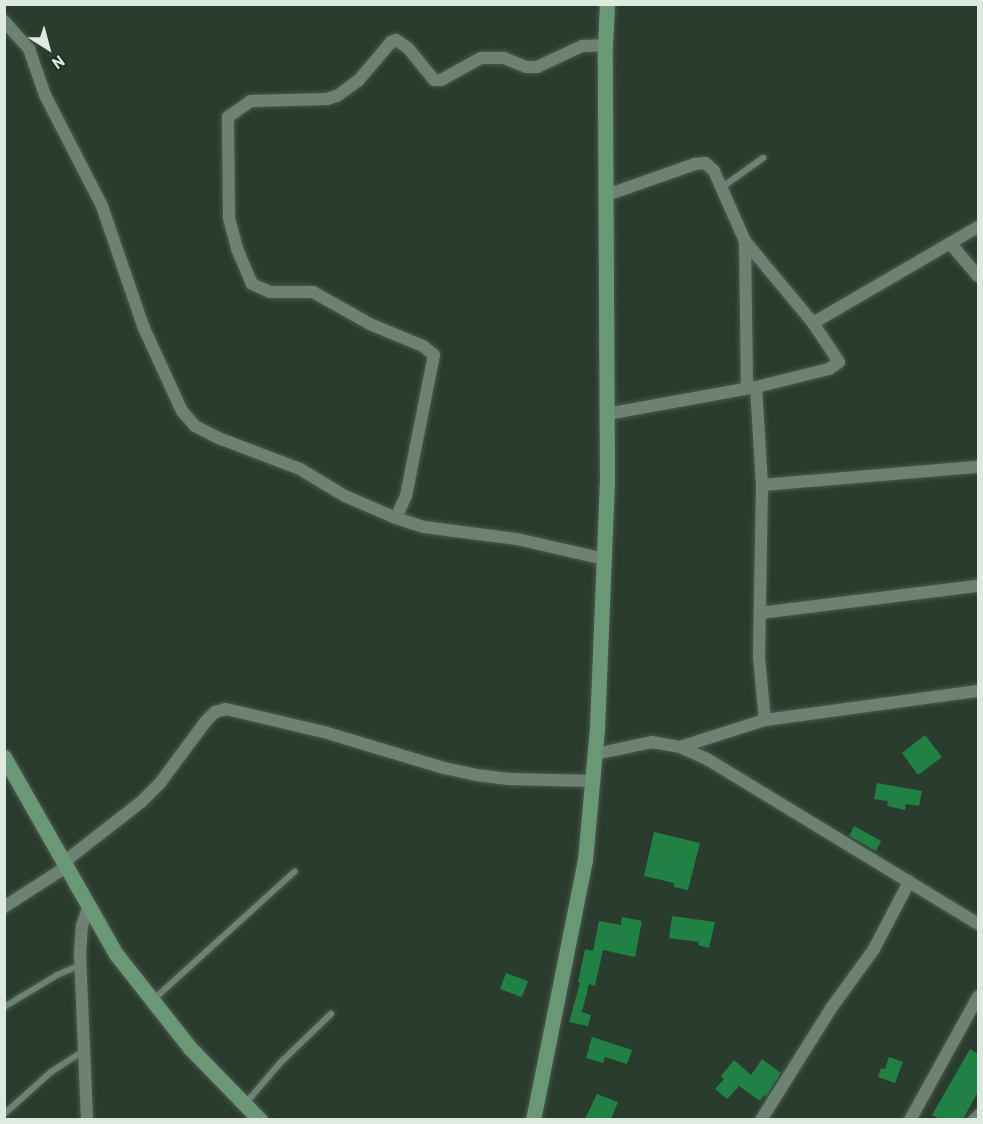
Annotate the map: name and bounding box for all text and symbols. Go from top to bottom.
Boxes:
north arrow [18,18,78,78]
text: N [49,52,69,74]

